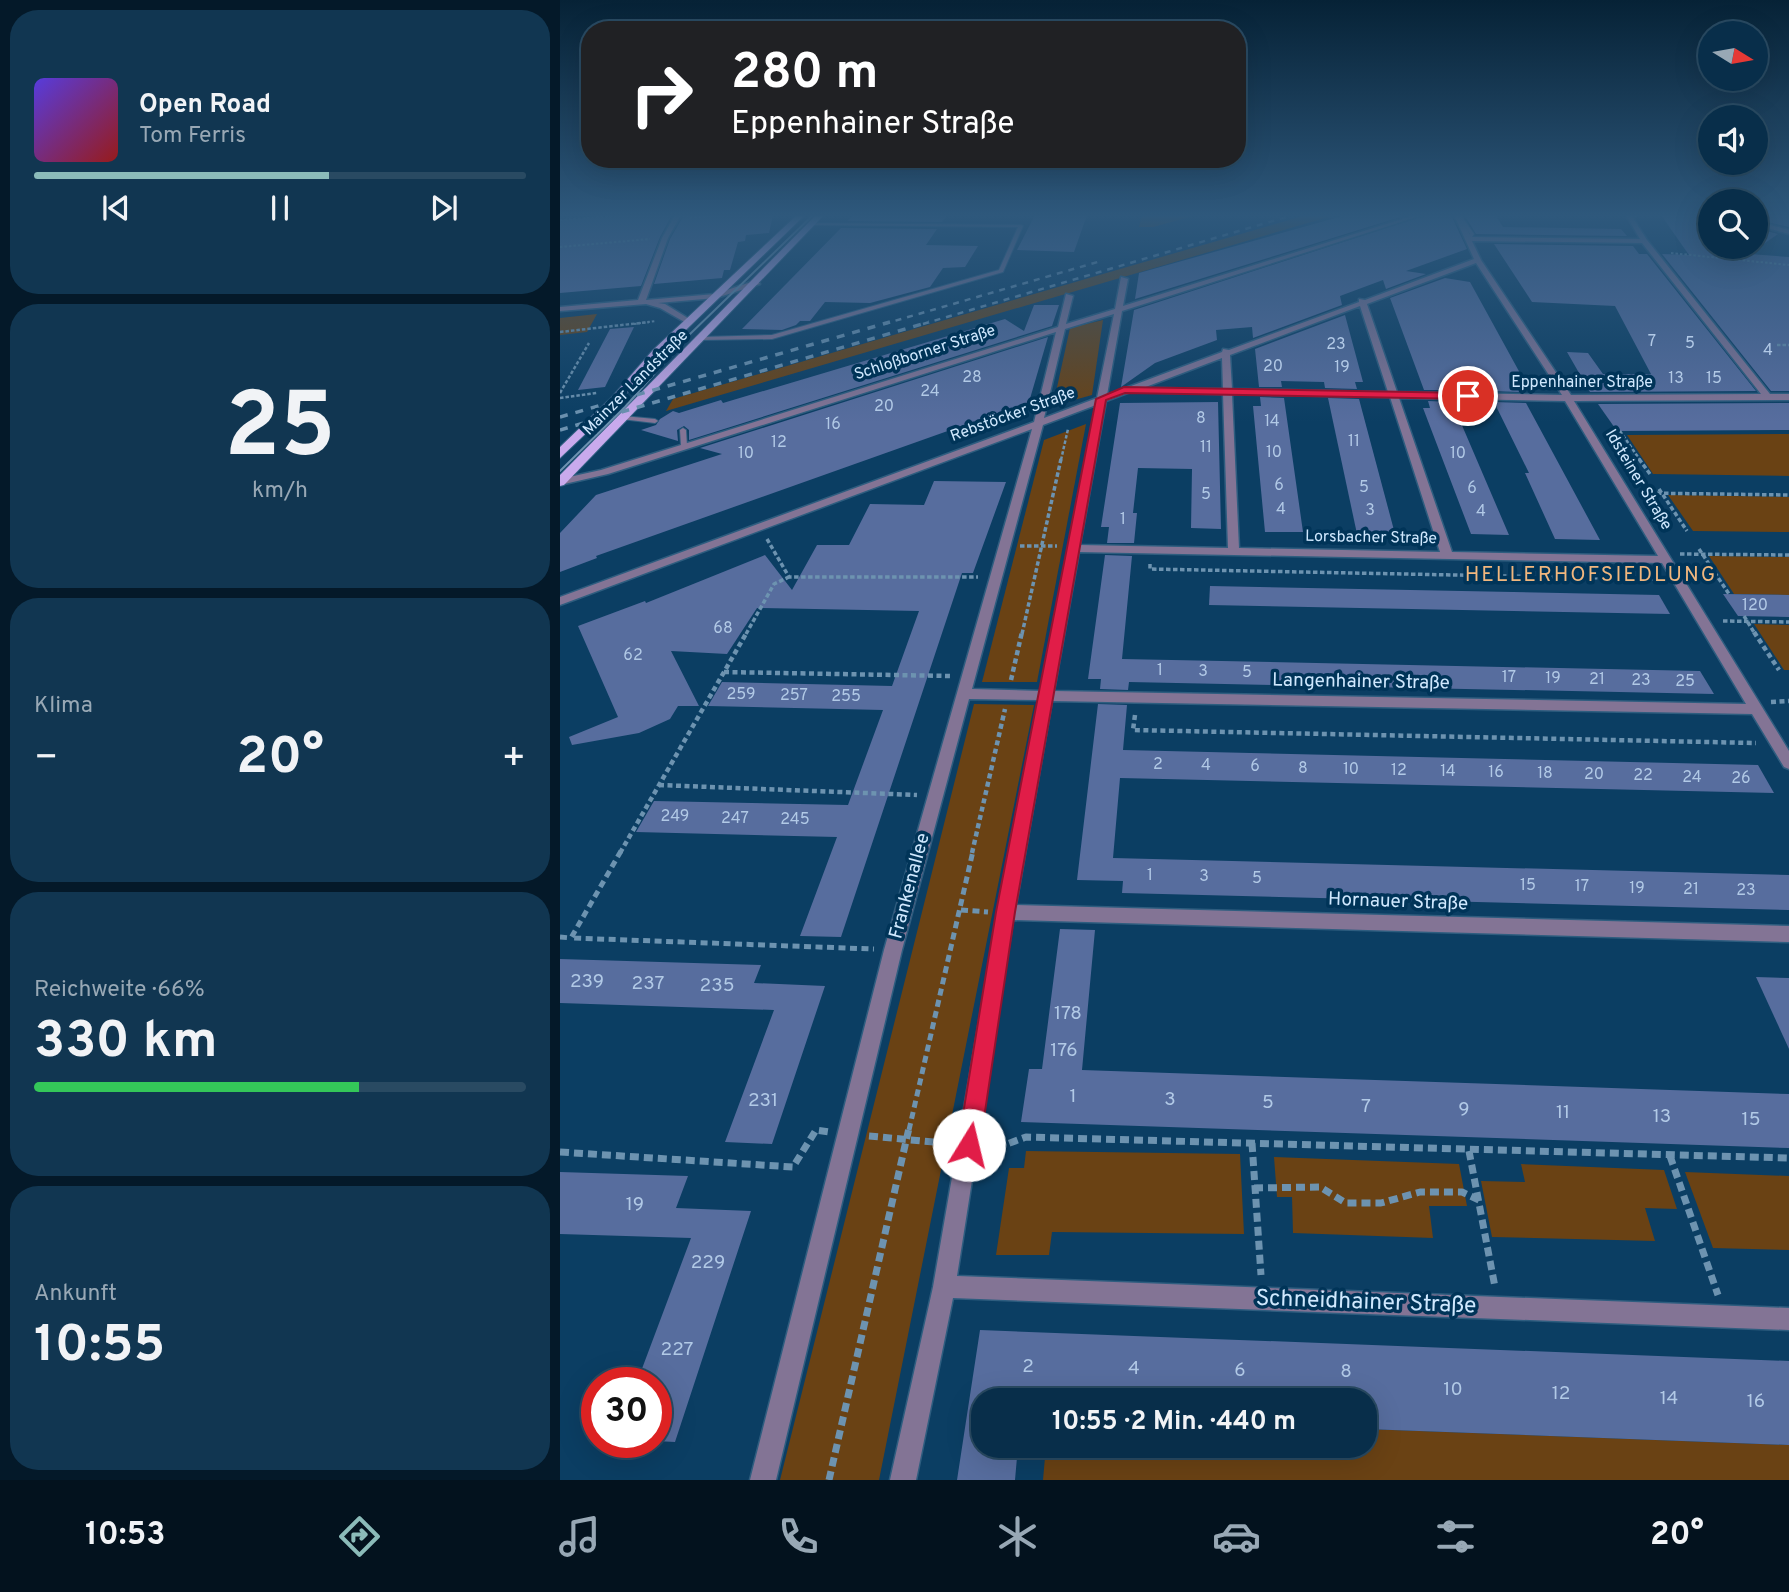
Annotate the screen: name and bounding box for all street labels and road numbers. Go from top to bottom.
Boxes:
street label: Schloßborner Straße [852,321,998,385]
street label: Mainzer Landstraße [579,326,693,440]
street label: Eppenhainer Straße [1511,373,1653,393]
street label: Rebstöcker Straße [948,383,1078,447]
street label: Idsteiner Straße [1600,426,1676,534]
street label: Lorsbacher Straße [1305,527,1437,549]
street label: Langenhainer Straße [1272,668,1450,696]
street label: Frankenallee [884,830,936,942]
street label: Hornauer Straße [1328,888,1468,916]
street label: Schneidhainer Straße [1255,1285,1477,1321]

